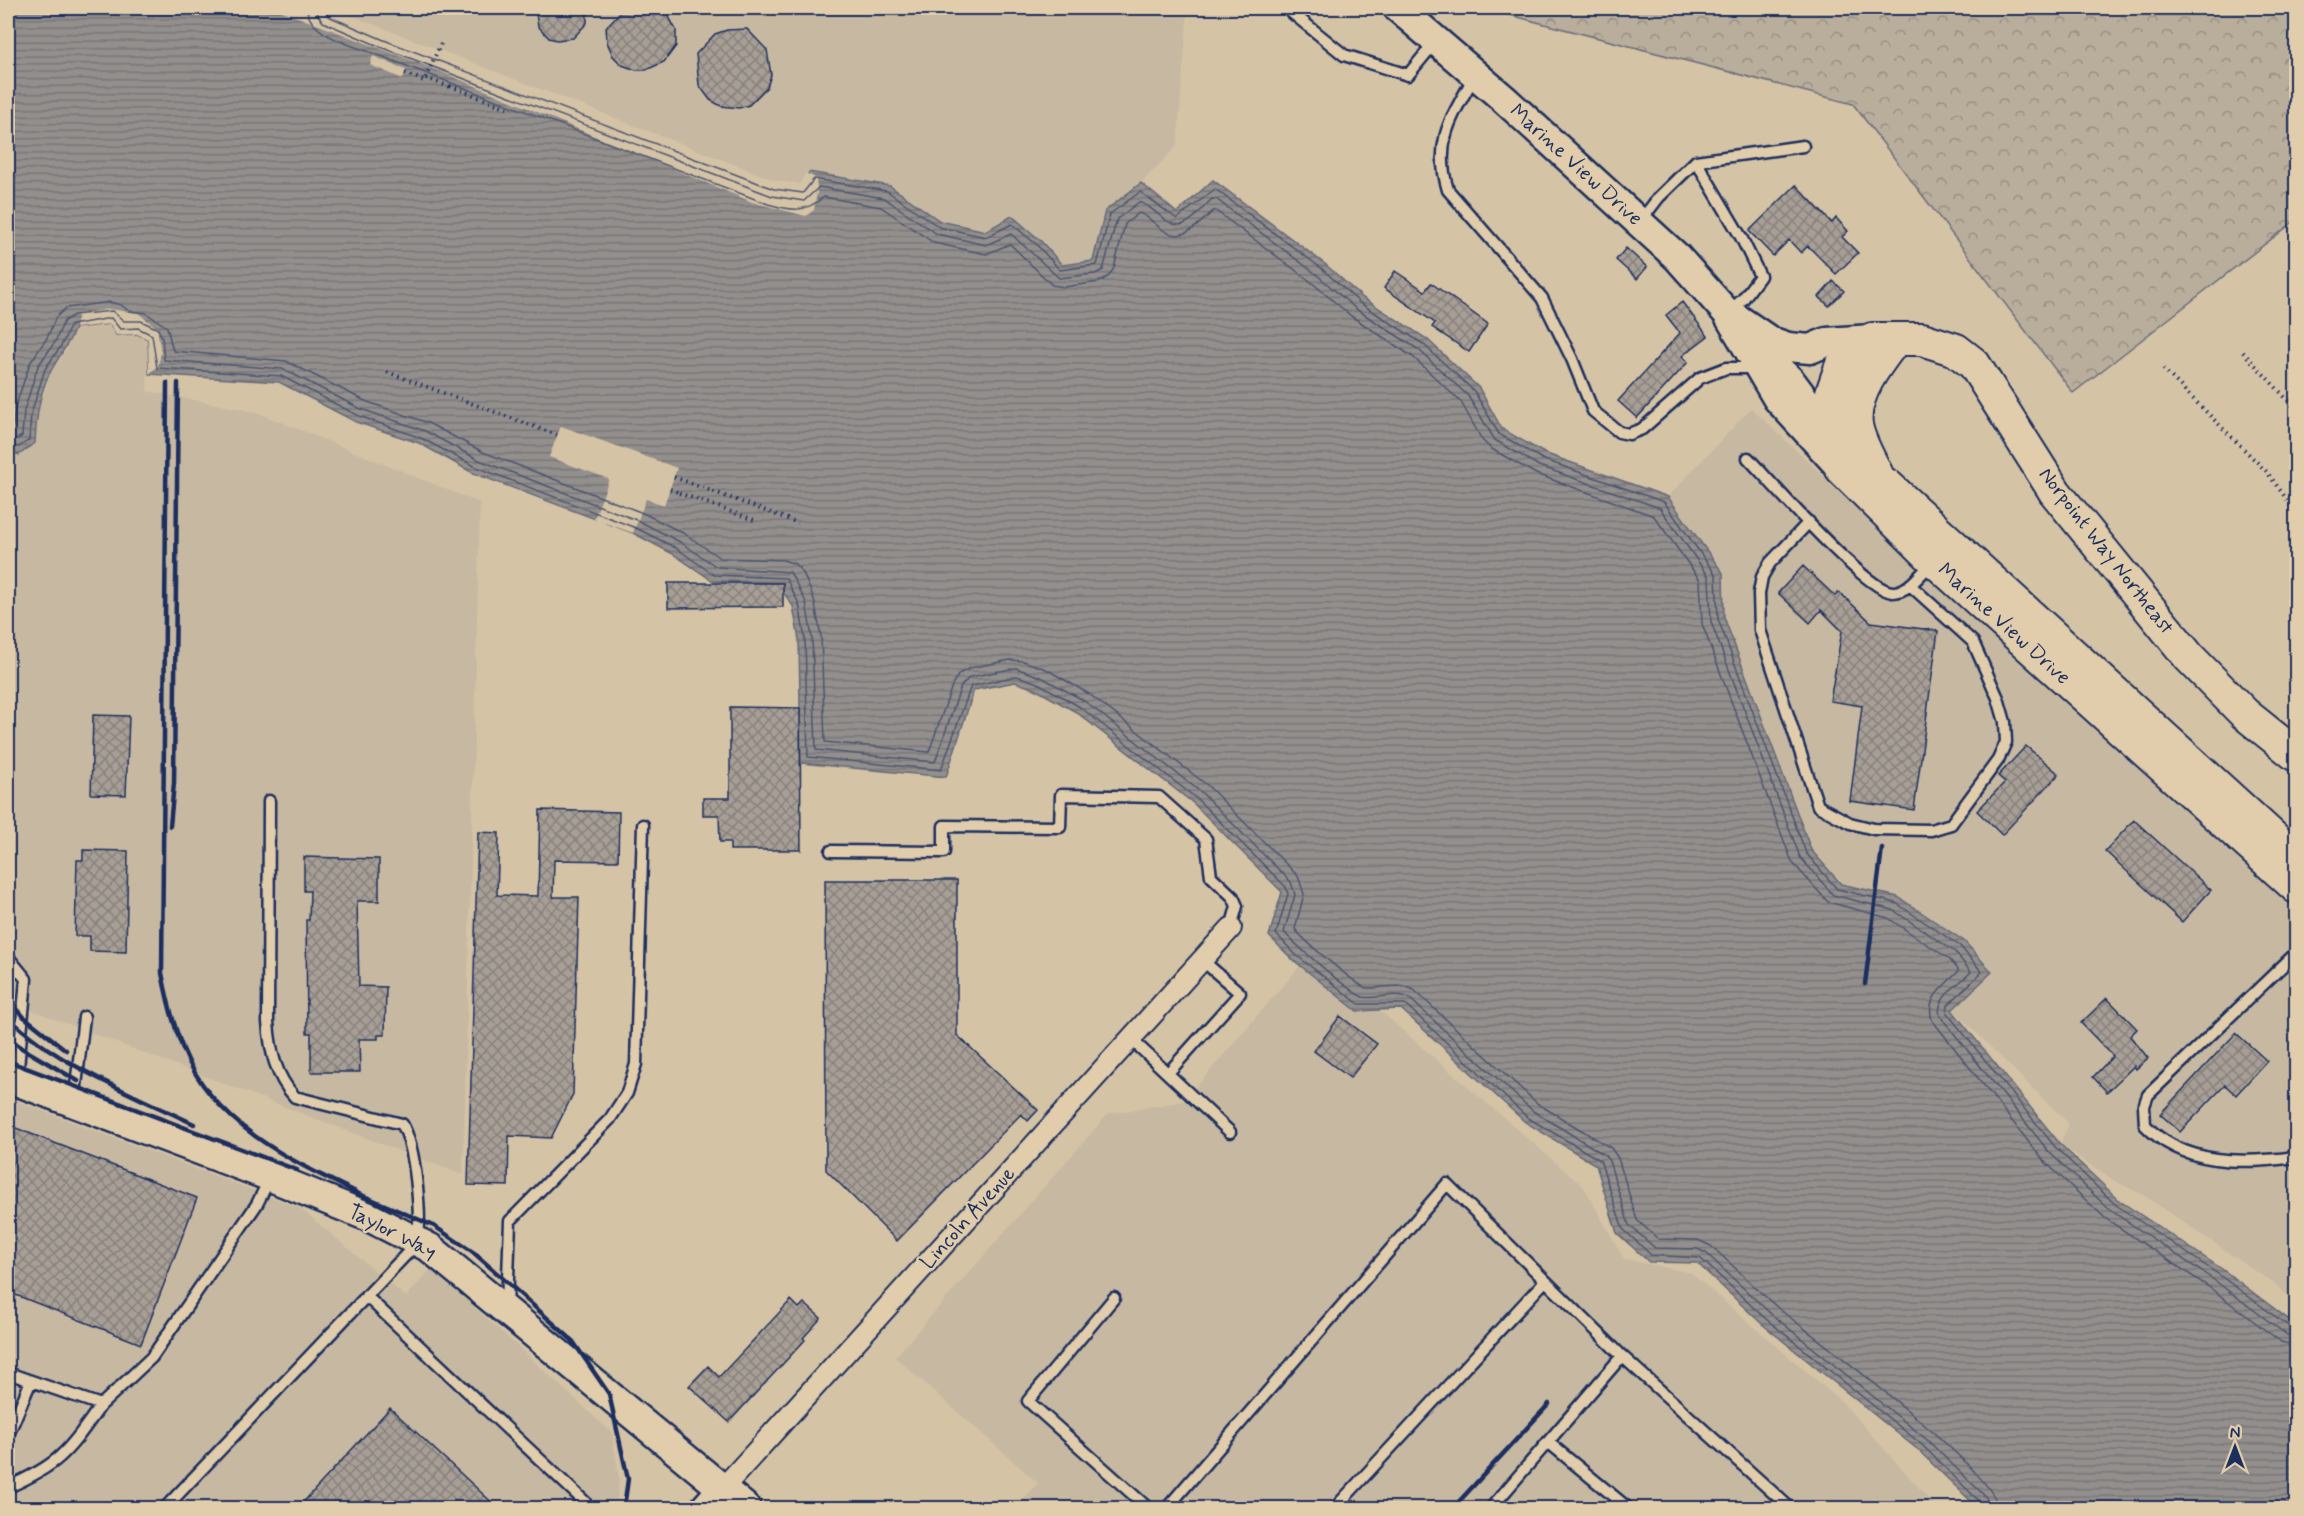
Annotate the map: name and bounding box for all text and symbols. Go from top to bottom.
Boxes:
street label: Marine View Drive [1503,98,1649,232]
street label: Norpoint Way Northeast [2032,462,2180,641]
street label: Marine View Drive [1931,557,2077,691]
street label: Lincoln Avenue [914,1160,1022,1276]
street label: Taylor Way [343,1198,441,1266]
north arrow [2205,1417,2265,1477]
text: N [2230,1423,2240,1444]

